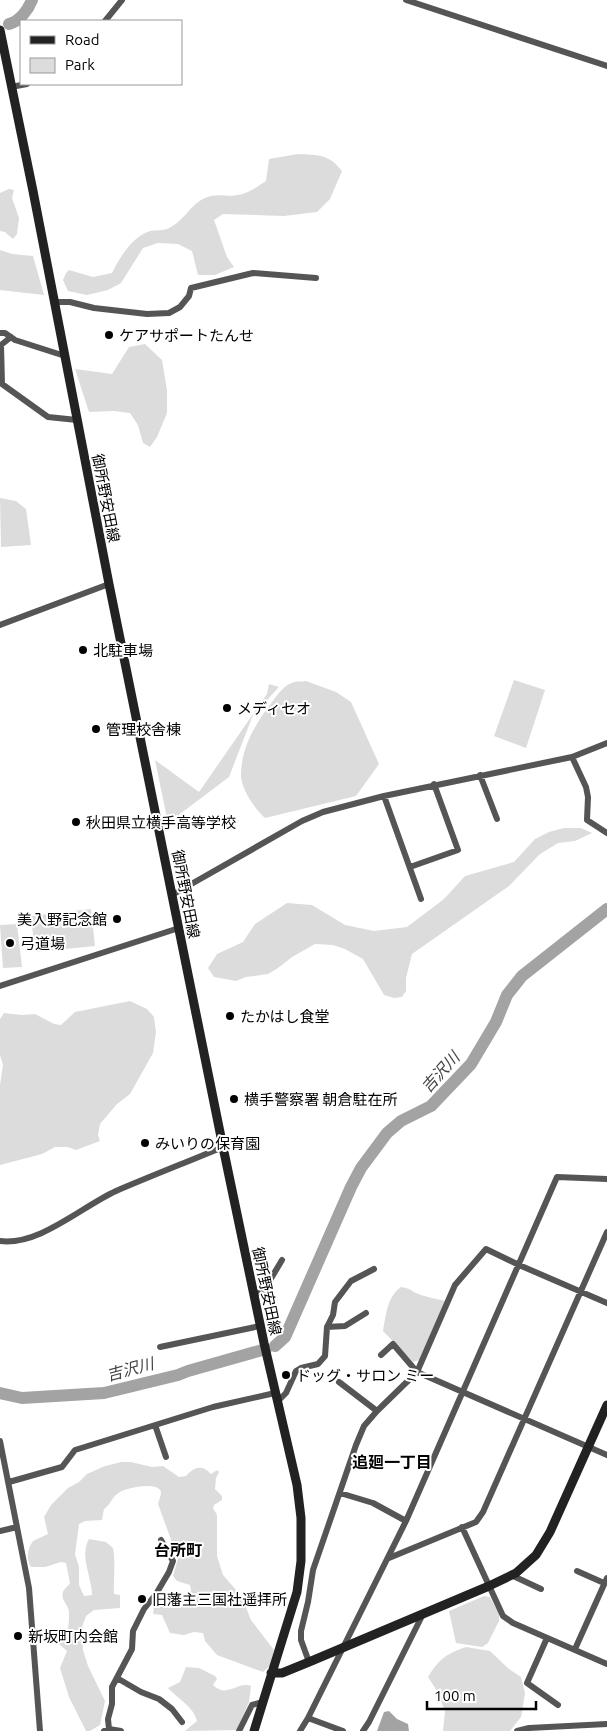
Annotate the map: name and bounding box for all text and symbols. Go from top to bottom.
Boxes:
legend [20,20,182,85]
text: Road [65,31,100,48]
text: Park [65,56,95,73]
place label: ケアサポートたんせ [119,327,254,344]
marker: ケアサポートたんせ [103,329,115,341]
street label: 御所野安田線 [89,452,123,544]
place label: 北駐車場 [93,642,153,659]
marker: 北駐車場 [77,644,89,656]
place label: メディセオ [237,700,311,717]
marker: メディセオ [221,702,233,714]
place label: 管理校舎棟 [106,721,181,738]
marker: 管理校舎棟 [90,723,102,735]
place label: 秋田県立横手高等学校 [86,814,236,831]
marker: 秋田県立横手高等学校 [70,816,82,828]
street label: 御所野安田線 [169,848,203,940]
place label: 美入野記念館 [17,911,107,928]
marker: 美入野記念館 [111,913,123,925]
place label: 弓道場 [20,935,65,952]
marker: 弓道場 [4,937,16,949]
place label: たかはし食堂 [240,1008,329,1025]
marker: たかはし食堂 [224,1010,236,1022]
water label: 吉沢川 [417,1047,464,1096]
place label: 横手警察署 朝倉駐在所 [244,1091,397,1108]
marker: 横手警察署 朝倉駐在所 [228,1093,240,1105]
place label: みいりの保育園 [155,1135,260,1152]
marker: みいりの保育園 [139,1137,151,1149]
street label: 御所野安田線 [249,1245,285,1337]
water label: 吉沢川 [104,1354,157,1384]
place label: ドッグ・サロン ミー [296,1367,434,1384]
marker: ドッグ・サロン ミー [280,1369,292,1381]
district label: 追廻一丁目 [352,1453,432,1471]
district label: 台所町 [154,1541,202,1559]
place label: 旧藩主三国社遥拝所 [152,1591,287,1608]
marker: 旧藩主三国社遥拝所 [136,1593,148,1605]
place label: 新坂町内会館 [28,1628,118,1645]
marker: 新坂町内会館 [12,1630,24,1642]
scale bar [427,1678,536,1710]
text: 100 m [434,1687,476,1704]

